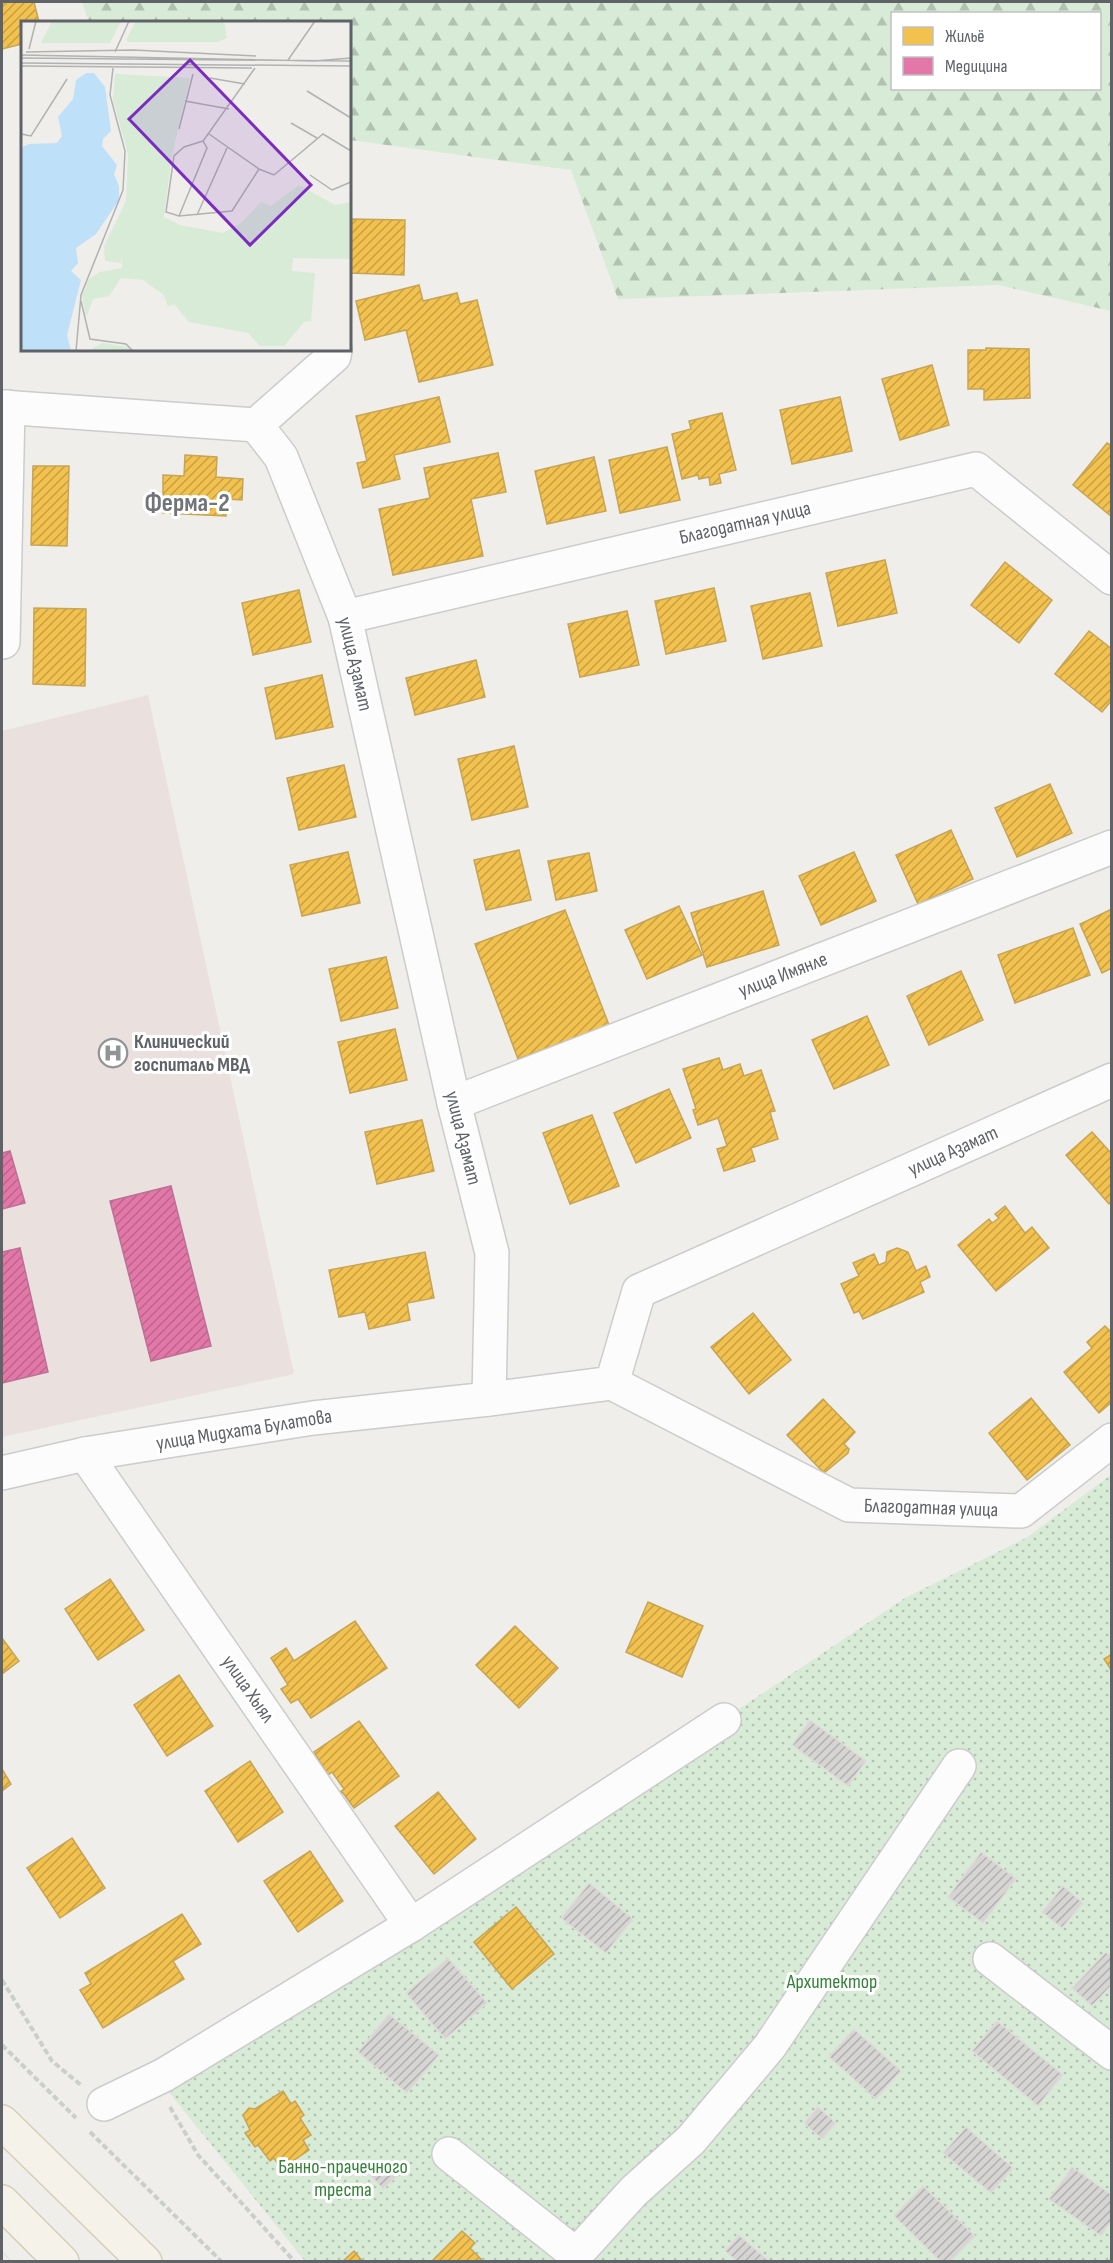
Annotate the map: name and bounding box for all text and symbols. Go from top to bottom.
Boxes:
legend [891,12,1101,90]
inset map [21,21,351,351]
text: Жильё [945,26,985,47]
text: Медицина [945,56,1008,77]
district label: Ферма-2 [144,488,230,519]
street label: Благодатная улица [677,496,813,550]
street label: улица Азамат [333,615,377,713]
street label: улица Имянле [735,947,831,1003]
place label: Клинический госпиталь МВД [134,1030,250,1077]
hospital icon: Клинический госпиталь МВД [97,1037,129,1069]
street label: улица Азамат [440,1089,486,1187]
street label: улица Азамат [904,1121,1002,1181]
street label: улица Мидхата Булатова [154,1404,334,1456]
street label: Благодатная улица [863,1494,999,1522]
street label: улица Хыял [216,1651,280,1727]
park label: Архитектор [786,1970,877,1994]
park label: Банно-прачечного треста [278,2155,408,2202]

